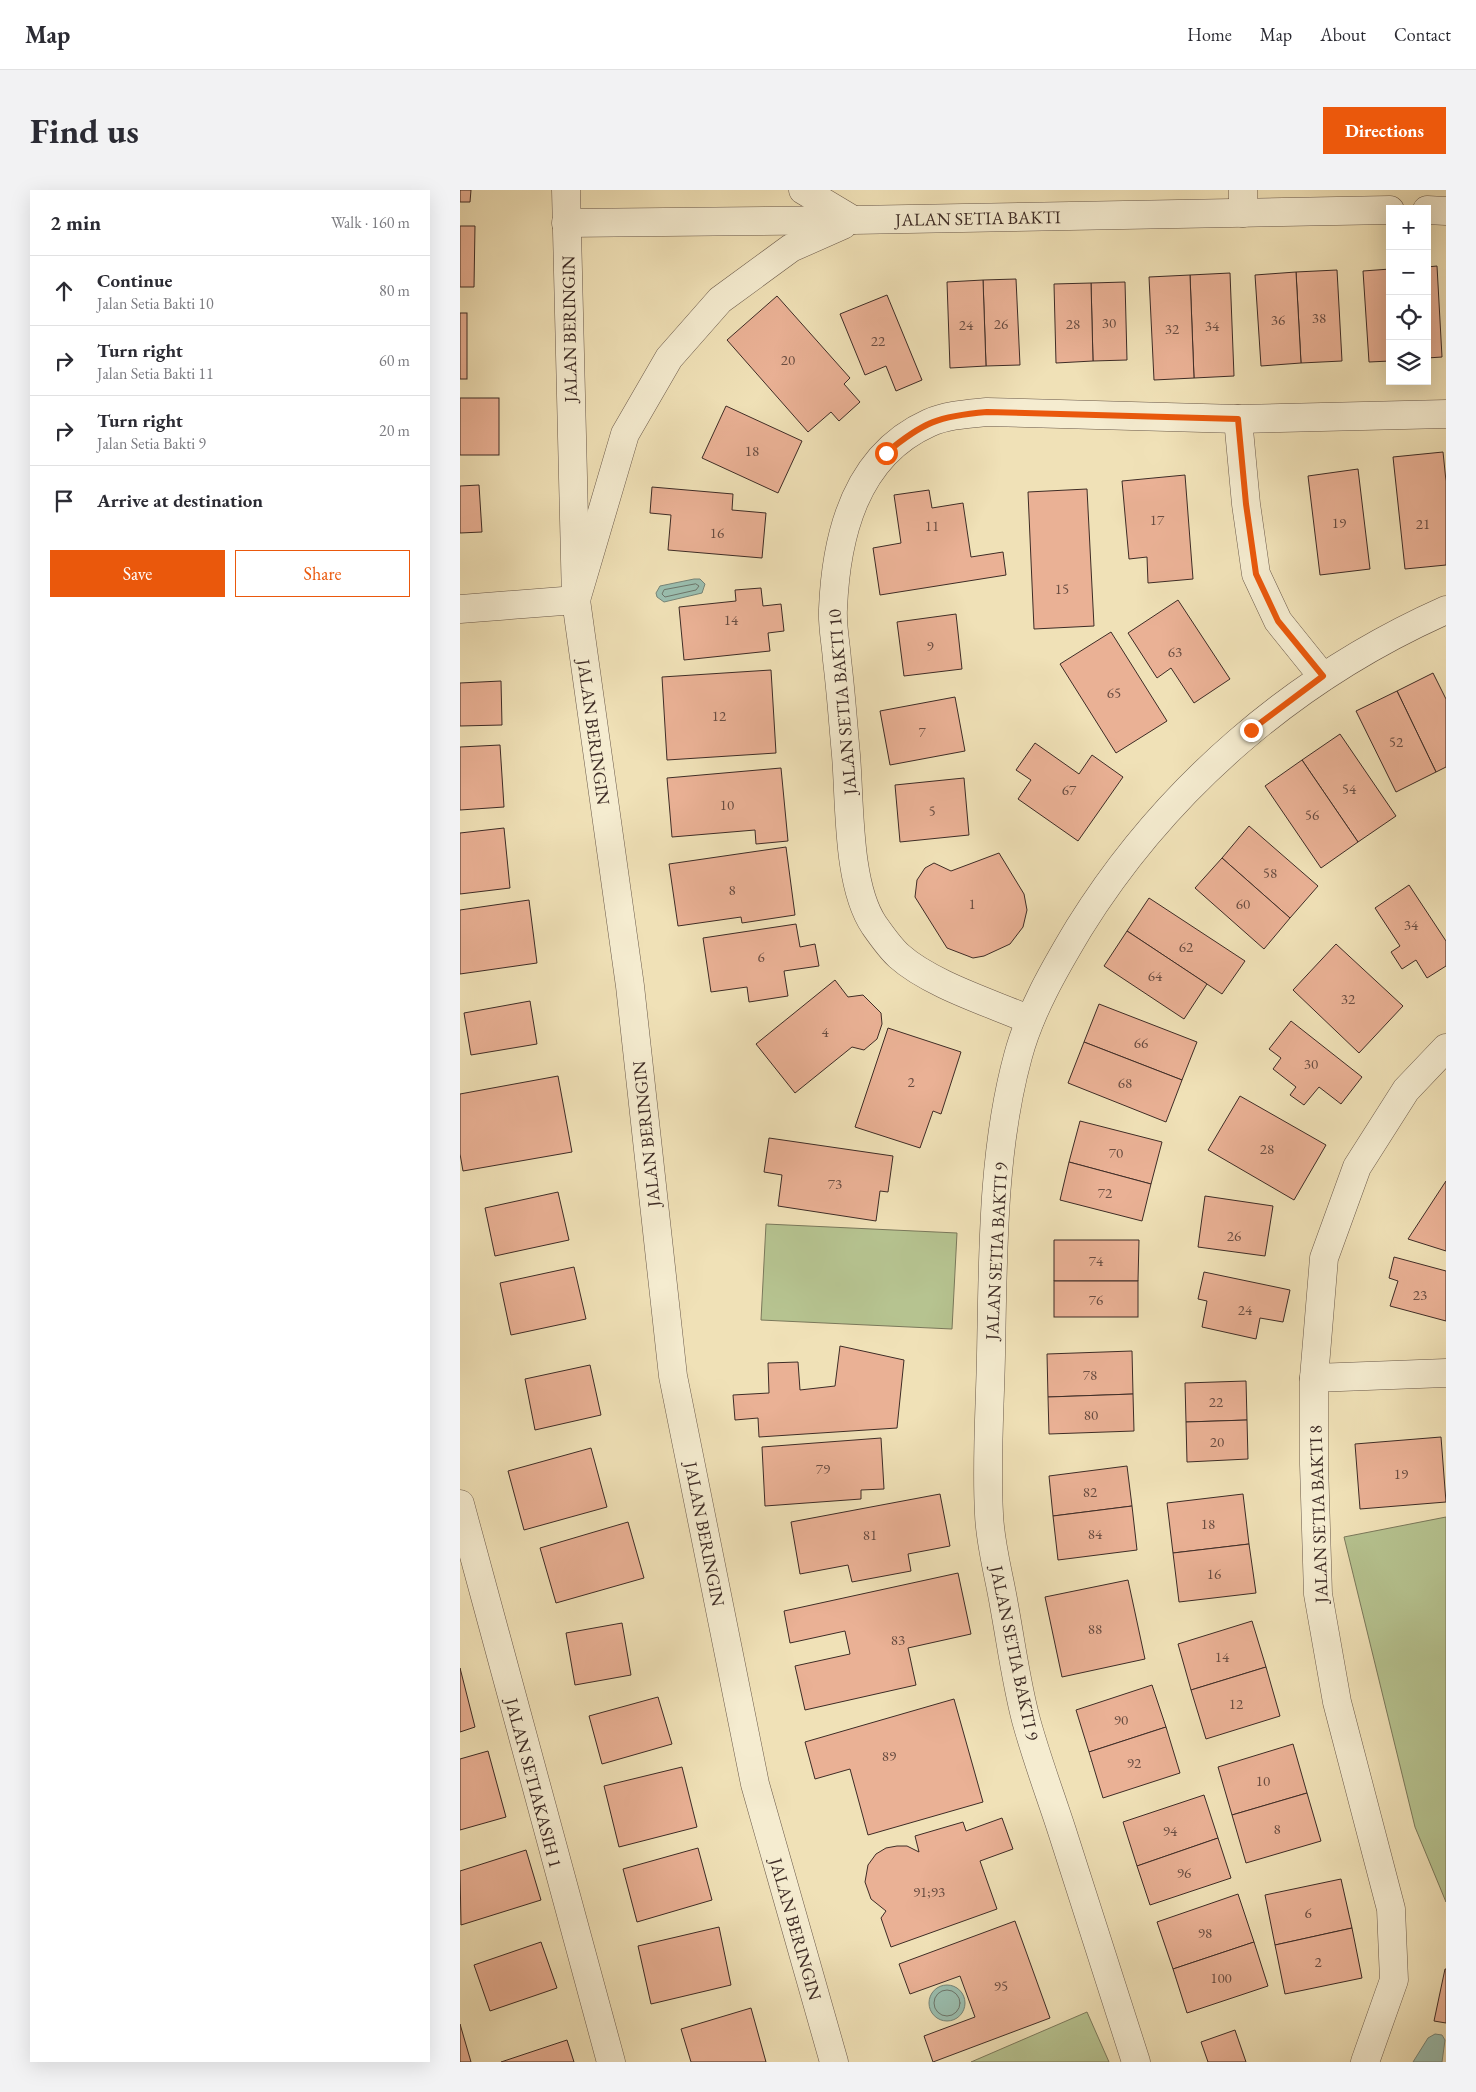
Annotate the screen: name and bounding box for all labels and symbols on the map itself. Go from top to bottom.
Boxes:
street label: JALAN SETIA BAKTI [893,205,1061,231]
street label: JALAN BERINGIN [556,255,582,405]
house number: 38 [1312,308,1326,327]
house number: 36 [1271,310,1285,329]
house number: 30 [1102,313,1116,332]
house number: 26 [994,314,1008,333]
house number: 28 [1066,314,1080,333]
house number: 24 [959,315,974,334]
house number: 34 [1205,316,1220,335]
house number: 32 [1165,319,1180,338]
house number: 22 [871,331,886,350]
house number: 20 [781,350,795,369]
house number: 18 [745,441,759,460]
route start [875,442,898,465]
house number: 17 [1150,510,1165,529]
house number: 19 [1332,513,1346,532]
house number: 21 [1416,514,1430,533]
house number: 11 [925,516,939,535]
house number: 16 [710,523,724,542]
house number: 15 [1055,579,1069,598]
street label: JALAN SETIA BAKTI 10 [822,608,862,798]
house number: 14 [724,610,739,629]
house number: 9 [926,636,934,655]
house number: 63 [1168,642,1182,661]
street label: JALAN BERINGIN [572,656,616,807]
house number: 65 [1107,683,1121,702]
house number: 12 [712,706,727,725]
route end [1240,719,1263,742]
house number: 7 [918,722,926,741]
house number: 52 [1389,732,1404,751]
house number: 54 [1342,779,1357,798]
house number: 67 [1062,780,1077,799]
house number: 10 [720,795,734,814]
house number: 5 [928,801,936,820]
house number: 56 [1305,805,1319,824]
house number: 58 [1263,863,1277,882]
house number: 8 [728,880,736,899]
house number: 1 [968,894,976,913]
house number: 60 [1236,894,1250,913]
house number: 34 [1404,915,1419,934]
house number: 62 [1179,937,1194,956]
house number: 6 [757,947,765,966]
house number: 64 [1148,966,1163,985]
house number: 32 [1341,989,1356,1008]
house number: 4 [821,1022,829,1041]
house number: 66 [1134,1033,1148,1052]
house number: 30 [1304,1054,1318,1073]
street label: JALAN BERINGIN [627,1059,665,1210]
house number: 2 [907,1072,915,1091]
house number: 68 [1118,1073,1132,1092]
house number: 28 [1260,1139,1274,1158]
house number: 70 [1109,1143,1123,1162]
street label: JALAN SETIA BAKTI 9 [980,1161,1012,1342]
house number: 73 [828,1174,842,1193]
house number: 72 [1098,1183,1113,1202]
house number: 26 [1227,1226,1241,1245]
house number: 74 [1089,1251,1104,1270]
house number: 23 [1413,1285,1427,1304]
house number: 76 [1089,1290,1103,1309]
house number: 24 [1238,1300,1253,1319]
house number: 78 [1083,1365,1097,1384]
house number: 22 [1209,1392,1224,1411]
house number: 80 [1084,1405,1098,1424]
street label: JALAN SETIA BAKTI 8 [1303,1425,1333,1605]
house number: 20 [1210,1432,1224,1451]
street label: JALAN BERINGIN [679,1458,730,1609]
house number: 79 [816,1459,830,1478]
house number: 19 [1394,1464,1408,1483]
house number: 82 [1083,1482,1098,1501]
house number: 18 [1201,1514,1215,1533]
house number: 84 [1088,1524,1103,1543]
house number: 81 [863,1525,877,1544]
street label: JALAN SETIA BAKTI 9 [985,1562,1045,1743]
house number: 16 [1207,1564,1221,1583]
house number: 88 [1088,1619,1102,1638]
house number: 83 [891,1630,905,1649]
house number: 14 [1215,1647,1230,1666]
street label: JALAN SETIAKASIH 1 [500,1694,568,1870]
house number: 12 [1229,1694,1244,1713]
house number: 90 [1114,1710,1128,1729]
house number: 89 [882,1746,896,1765]
house number: 92 [1127,1753,1142,1772]
house number: 10 [1256,1771,1270,1790]
house number: 8 [1273,1819,1281,1838]
house number: 94 [1163,1821,1178,1840]
street label: JALAN BERINGIN [764,1853,827,2003]
house number: 96 [1177,1863,1191,1882]
house number: 91;93 [913,1882,945,1901]
house number: 6 [1304,1903,1312,1922]
house number: 98 [1198,1923,1212,1942]
house number: 2 [1314,1952,1322,1971]
house number: 100 [1210,1968,1232,1987]
house number: 95 [994,1976,1008,1995]

